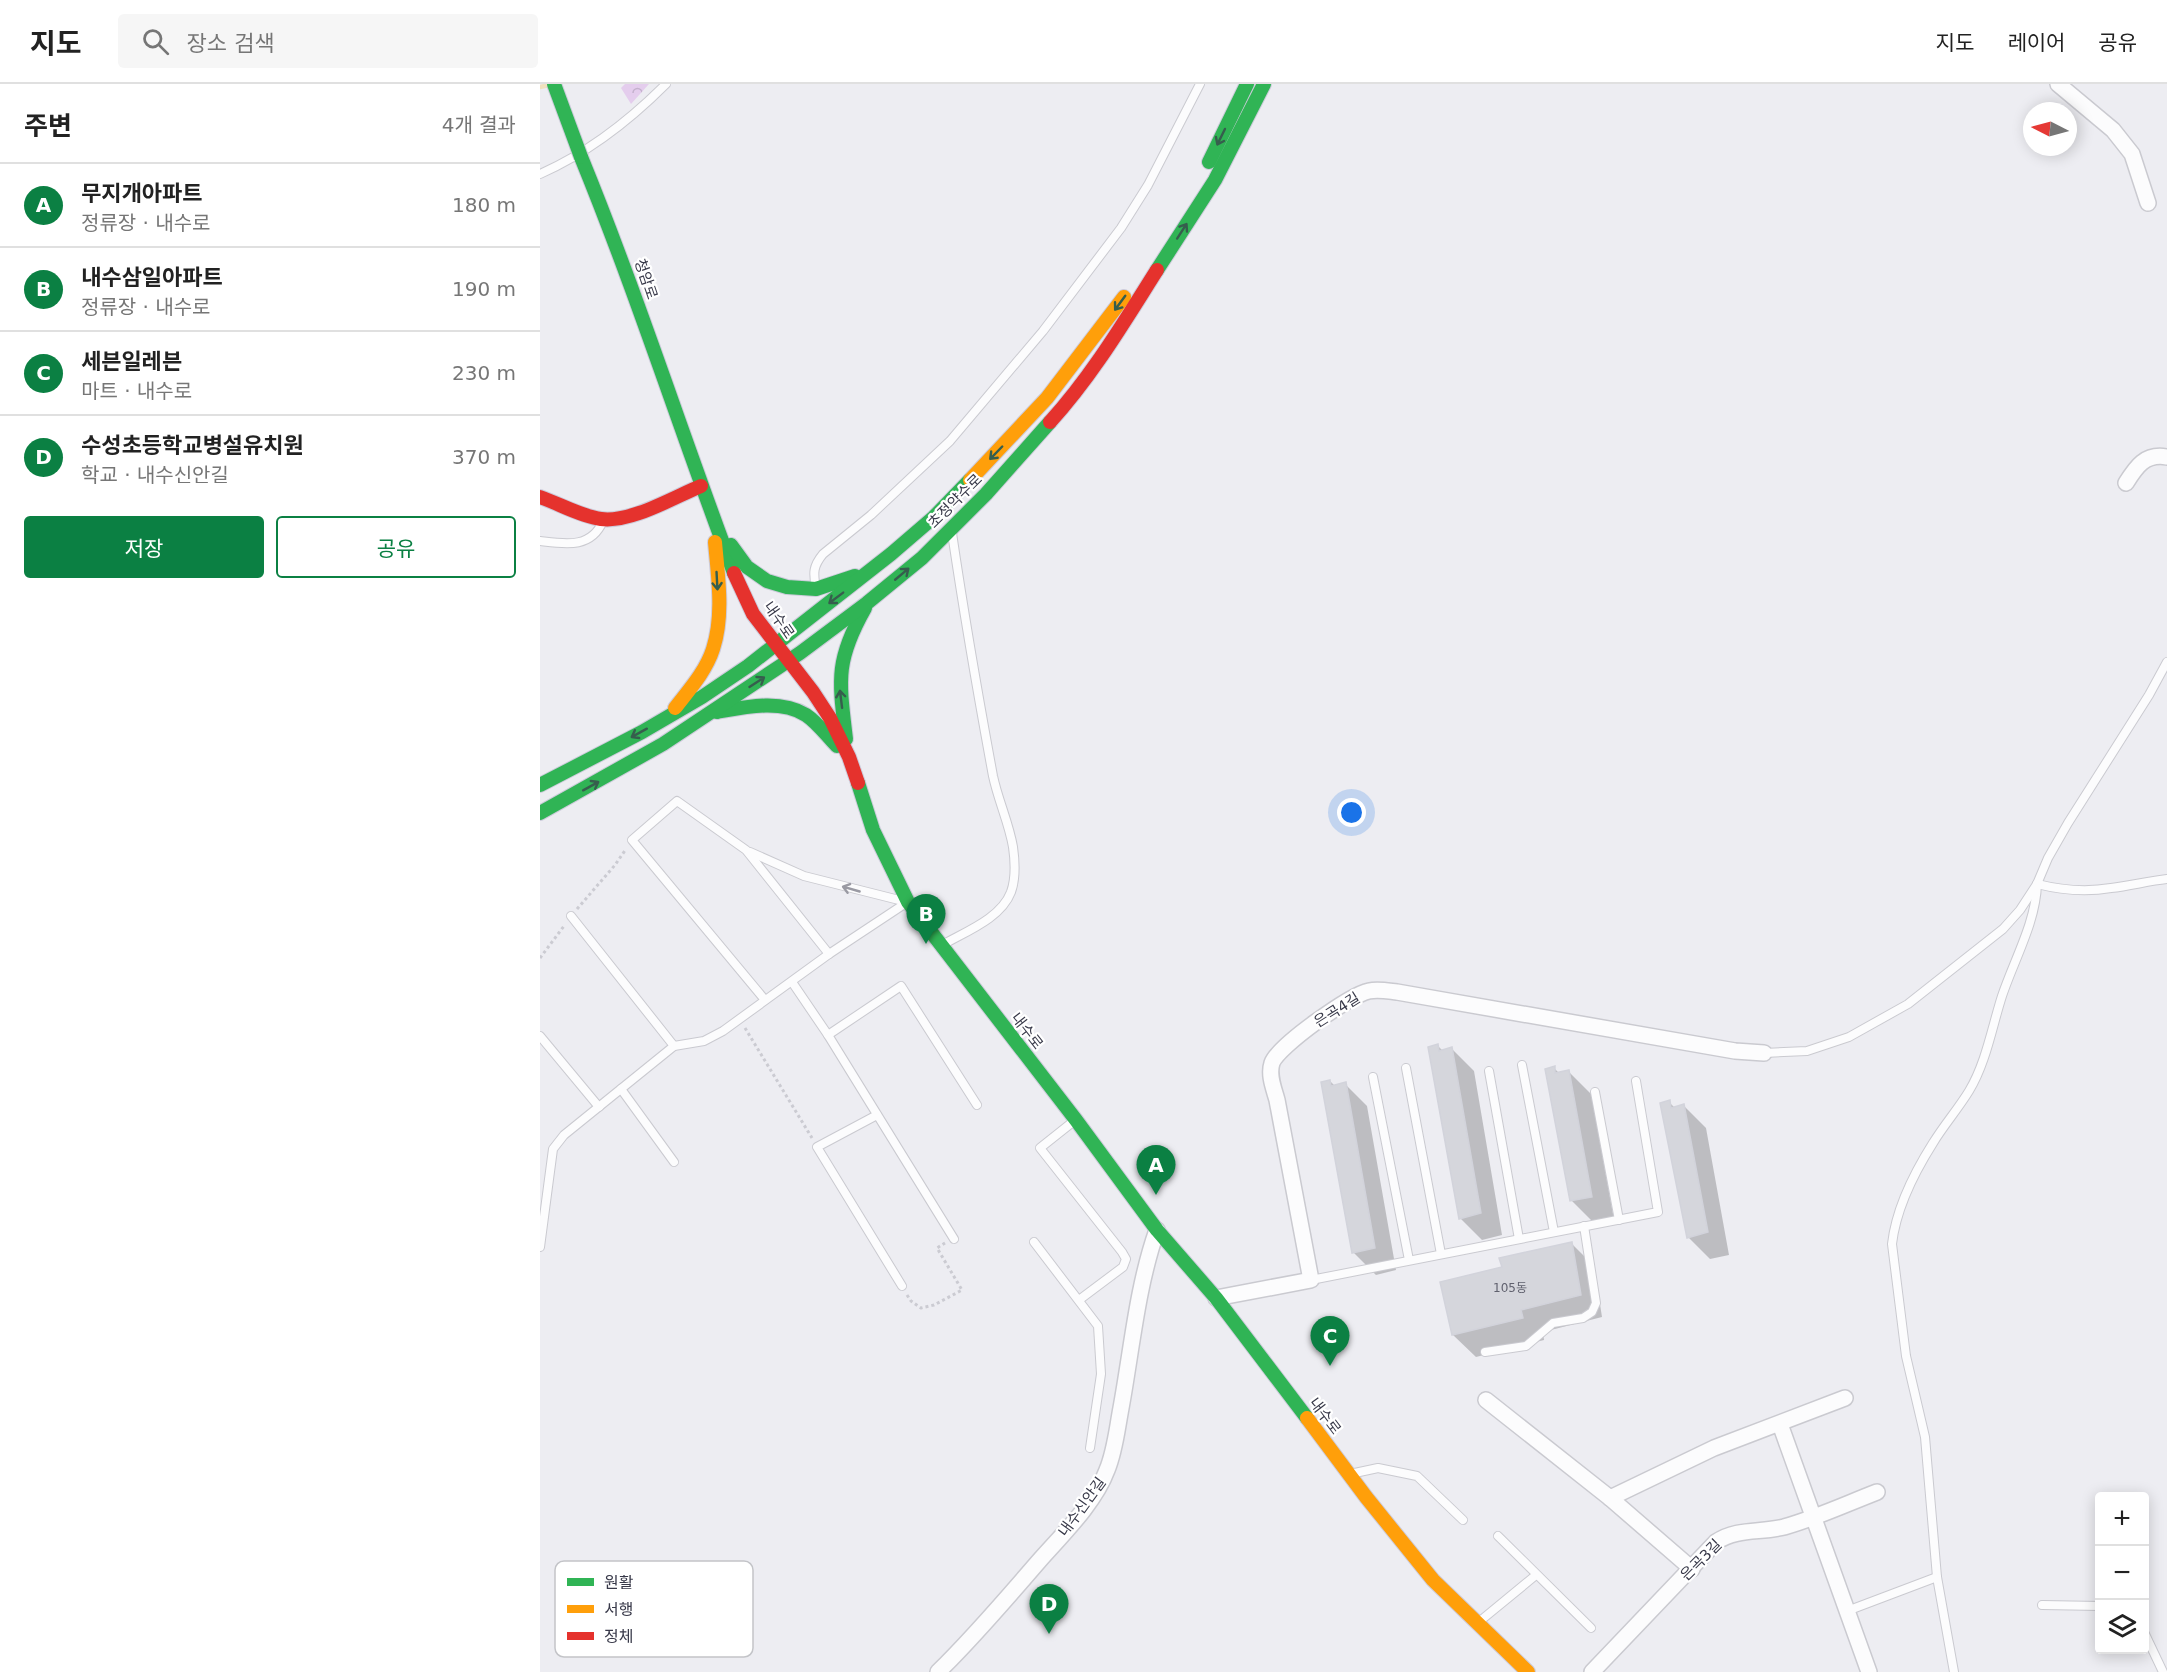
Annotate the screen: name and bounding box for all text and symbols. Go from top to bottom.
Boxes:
search box [118,14,538,68]
icon: search [139,25,172,58]
text: 지도 [30,27,82,60]
text: 장소 검색 [187,31,275,56]
text: 지도 [1936,31,1974,55]
text: 레이어 [2007,31,2065,55]
text: 공유 [2098,31,2137,55]
north arrow [2023,102,2077,156]
text: 주변 [24,111,72,141]
text: 4개 결과 [442,113,516,137]
one-way arrow [1215,127,1227,145]
text: 무지개아파트 [81,181,202,206]
text: A [36,193,51,217]
text: 180 m [452,193,516,217]
text: 정류장 · 내수로 [81,211,210,235]
one-way arrow [1176,223,1188,240]
street label: 청암로 [631,256,661,302]
text: 내수삼일아파트 [81,265,223,290]
text: B [36,277,51,301]
text: 190 m [452,277,516,301]
text: 정류장 · 내수로 [81,295,210,319]
one-way arrow [1114,295,1126,311]
text: 세븐일레븐 [81,349,182,374]
text: C [36,361,51,385]
text: 230 m [452,361,516,385]
text: 마트 · 내수로 [81,379,192,403]
text: 수성초등학교병설유치원 [81,433,304,458]
text: D [35,445,52,469]
text: 370 m [452,445,516,469]
one-way arrow [989,446,1003,461]
text: 학교 · 내수신안길 [81,463,229,487]
street label: 초정약수로 [924,470,986,532]
button: 저장 [24,516,264,578]
button: 공유 [276,516,516,578]
one-way arrow [894,568,910,581]
one-way arrow [712,571,723,591]
one-way arrow [829,592,845,605]
street label: 내수로 [760,598,798,642]
one-way arrow [748,676,764,688]
one-way arrow [835,690,846,710]
one-way arrow [631,727,648,739]
one-way arrow [582,780,600,791]
your location [1337,798,1366,827]
one-way arrow [842,883,861,894]
pin: B [906,894,946,944]
street label: 은곡4길 [1311,989,1363,1031]
street label: 내수로 [1007,1009,1047,1053]
pin: A [1136,1146,1176,1195]
house number: 105동 [1493,1281,1527,1295]
pin: C [1310,1316,1350,1366]
street label: 내수로 [1305,1394,1345,1438]
street label: 내수신안길 [1054,1474,1110,1540]
map controls [2095,1492,2149,1654]
button: + [2095,1492,2149,1546]
street label: 은곡3길 [1677,1536,1725,1584]
button: − [2095,1546,2149,1600]
legend [555,1561,753,1657]
text: 원활 [604,1573,634,1592]
pin: D [1030,1584,1068,1634]
text: 서행 [604,1600,633,1619]
button: layers [2095,1600,2149,1654]
text: 정체 [604,1627,633,1646]

